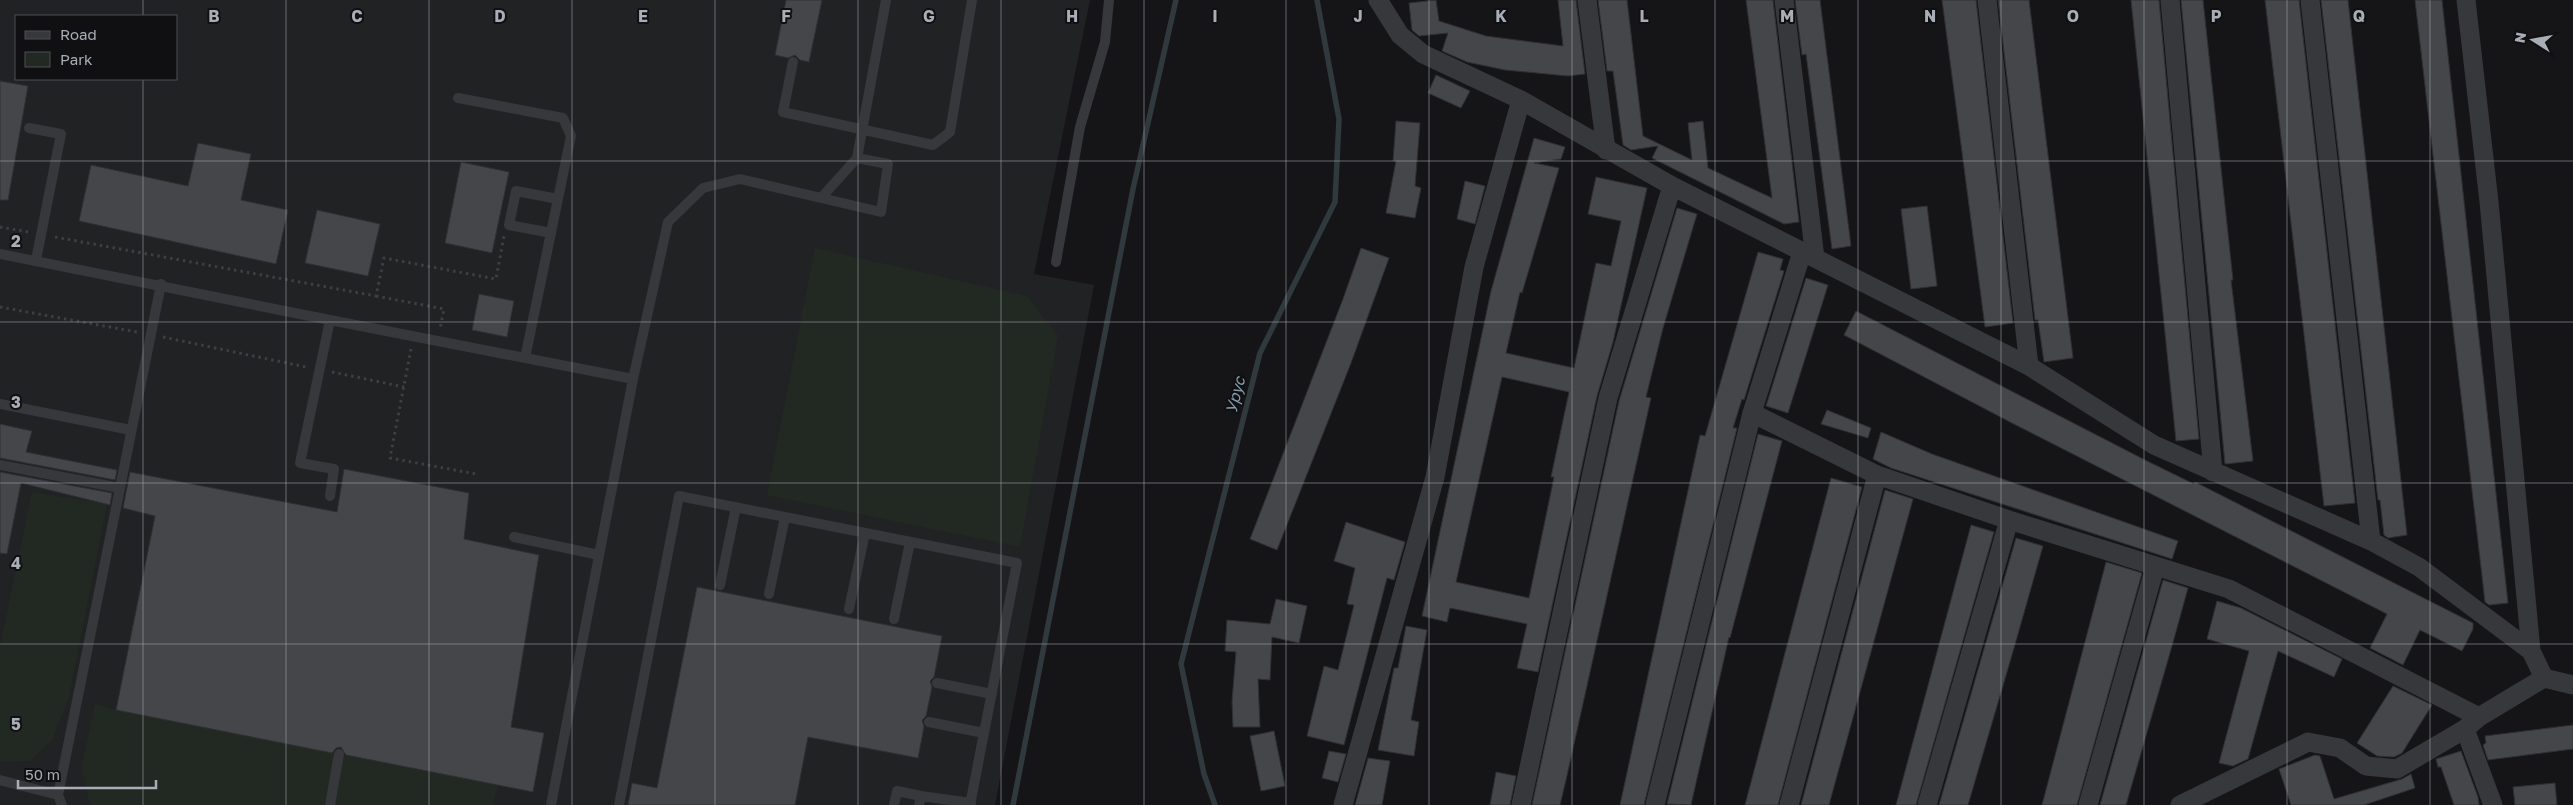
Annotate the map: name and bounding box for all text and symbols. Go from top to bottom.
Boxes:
text: B [208,6,220,26]
text: C [351,6,363,26]
text: D [494,6,506,26]
text: E [638,6,648,26]
text: F [781,6,791,26]
text: G [923,6,935,26]
text: H [1066,6,1078,26]
text: I [1212,6,1218,26]
text: J [1353,6,1363,26]
text: K [1495,6,1507,26]
text: L [1639,6,1649,26]
text: M [1780,6,1794,26]
text: N [1924,6,1936,26]
text: O [2067,6,2079,26]
text: P [2211,6,2222,26]
text: Q [2353,6,2365,26]
legend [15,15,178,80]
north arrow [2508,15,2558,65]
text: Road [60,25,97,43]
text: N [2510,31,2529,44]
text: Park [60,50,93,68]
text: 2 [11,231,21,251]
water label: Урус [1221,373,1249,415]
text: 3 [11,392,21,412]
text: 4 [11,553,21,573]
text: 5 [11,714,21,734]
scale bar [18,758,155,790]
text: 50 m [25,765,60,783]

